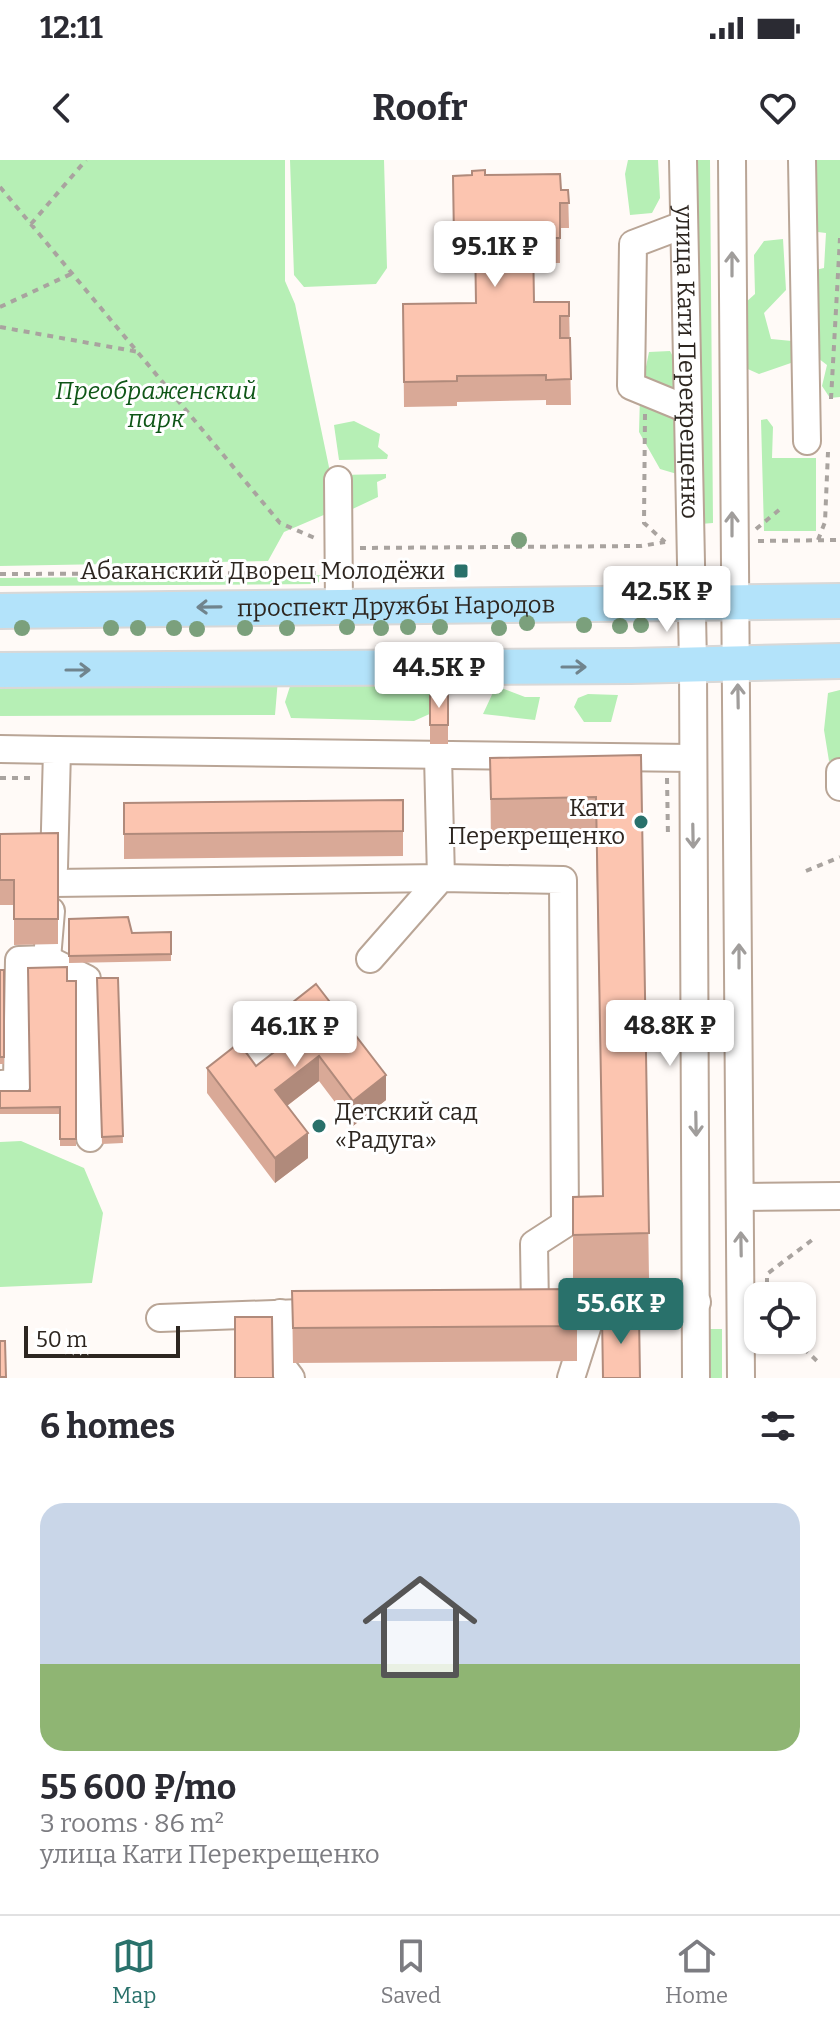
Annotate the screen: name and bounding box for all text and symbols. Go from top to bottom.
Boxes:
text: 12:11 [40,10,103,46]
icon: back [40,86,84,130]
text: Roofr [372,86,468,130]
icon: heart [756,86,800,130]
street label: улица Кати Перекрещенко [670,204,704,519]
pin: 95.1K ₽ [421,221,569,289]
text: 95.1K ₽ [452,231,538,262]
one-way arrow [724,251,740,278]
park label: Преображенский парк [55,377,257,433]
one-way arrow [724,511,740,538]
place label: Абаканский Дворец Молодёжи [80,557,445,585]
marker: Абаканский Дворец Молодёжи [452,562,470,580]
pin: 42.5K ₽ [593,566,741,634]
text: 42.5K ₽ [621,576,713,607]
street label: проспект Дружбы Народов [237,590,555,622]
one-way arrow [196,600,223,615]
pin: 44.5K ₽ [365,642,513,710]
text: 44.5K ₽ [393,652,485,683]
one-way arrow [560,659,587,674]
one-way arrow [64,662,91,678]
one-way arrow [730,683,746,710]
place label: Кати Перекрещенко [448,794,625,850]
marker: Кати Перекрещенко [632,813,650,831]
one-way arrow [685,822,701,849]
one-way arrow [731,943,747,970]
pin: 48.8K ₽ [596,1000,744,1068]
pin: 46.1K ₽ [221,1001,369,1069]
text: 48.8K ₽ [624,1010,716,1041]
text: 46.1K ₽ [251,1011,339,1042]
place label: Детский сад «Радуга» [335,1098,478,1154]
one-way arrow [688,1110,704,1137]
marker: Детский сад «Радуга» [310,1117,328,1135]
one-way arrow [733,1231,749,1258]
pin: 55.6K ₽ [547,1278,695,1346]
map controls [744,1282,816,1354]
button: locate [744,1282,816,1354]
text: 55.6K ₽ [576,1288,666,1319]
scale bar [24,1322,180,1358]
text: 50 m [36,1326,87,1353]
icon: filters [756,1404,800,1448]
text: 6 homes [40,1406,175,1447]
icon: home [348,1555,492,1699]
text: 55 600 ₽/mo [40,1767,236,1808]
text: 3 rooms · 86 m² [40,1808,224,1839]
text: улица Кати Перекрещенко [40,1839,380,1870]
tab: Map [112,1934,156,2009]
tab: Saved [381,1934,441,2009]
tab: Home [665,1934,728,2009]

